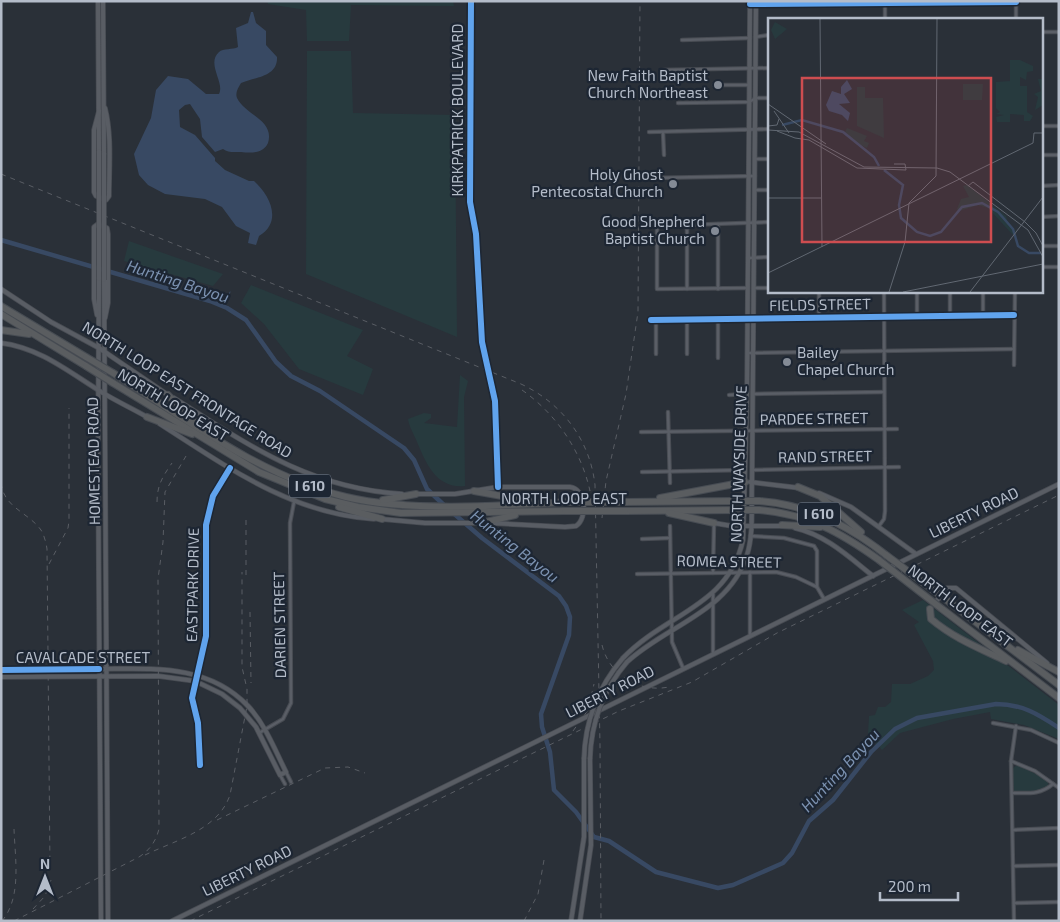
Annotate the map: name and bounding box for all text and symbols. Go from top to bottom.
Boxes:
inset map [768,18,1042,292]
street label: KIRKPATRICK BOULEVARD [448,24,466,196]
place label: New Faith Baptist Church Northeast [588,66,708,101]
marker: New Faith Baptist Church Northeast [712,79,724,91]
place label: Holy Ghost Pentecostal Church [531,165,663,200]
marker: Holy Ghost Pentecostal Church [667,178,679,190]
place label: Good Shepherd Baptist Church [601,212,705,247]
marker: Good Shepherd Baptist Church [709,225,721,237]
water label: Hunting Bayou [124,255,232,307]
street label: FIELDS STREET [769,294,871,314]
street label: NORTH LOOP EAST FRONTAGE ROAD [79,318,295,462]
place label: Bailey Chapel Church [797,343,894,378]
marker: Bailey Chapel Church [781,356,793,368]
street label: NORTH LOOP EAST [114,365,232,445]
street label: NORTH WAYSIDE DRIVE [726,385,750,543]
street label: HOMESTEAD ROAD [83,397,103,525]
street label: PARDEE STREET [759,408,869,428]
street label: RAND STREET [778,446,873,466]
road number: I 610 [289,474,331,498]
street label: LIBERTY ROAD [926,483,1021,541]
street label: NORTH LOOP EAST [501,489,627,507]
road number: I 610 [798,502,840,526]
water label: Hunting Bayou [467,505,563,587]
street label: EASTPARK DRIVE [182,528,202,642]
street label: ROMEA STREET [676,551,782,571]
street label: NORTH LOOP EAST [905,560,1017,650]
street label: DARIEN STREET [269,571,289,679]
street label: CAVALCADE STREET [16,648,150,666]
street label: LIBERTY ROAD [562,661,657,721]
water label: Hunting Bayou [796,724,884,816]
street label: LIBERTY ROAD [199,841,294,899]
north arrow [20,852,70,902]
text: N [40,855,50,872]
scale bar [880,870,958,902]
text: 200 m [888,877,931,895]

